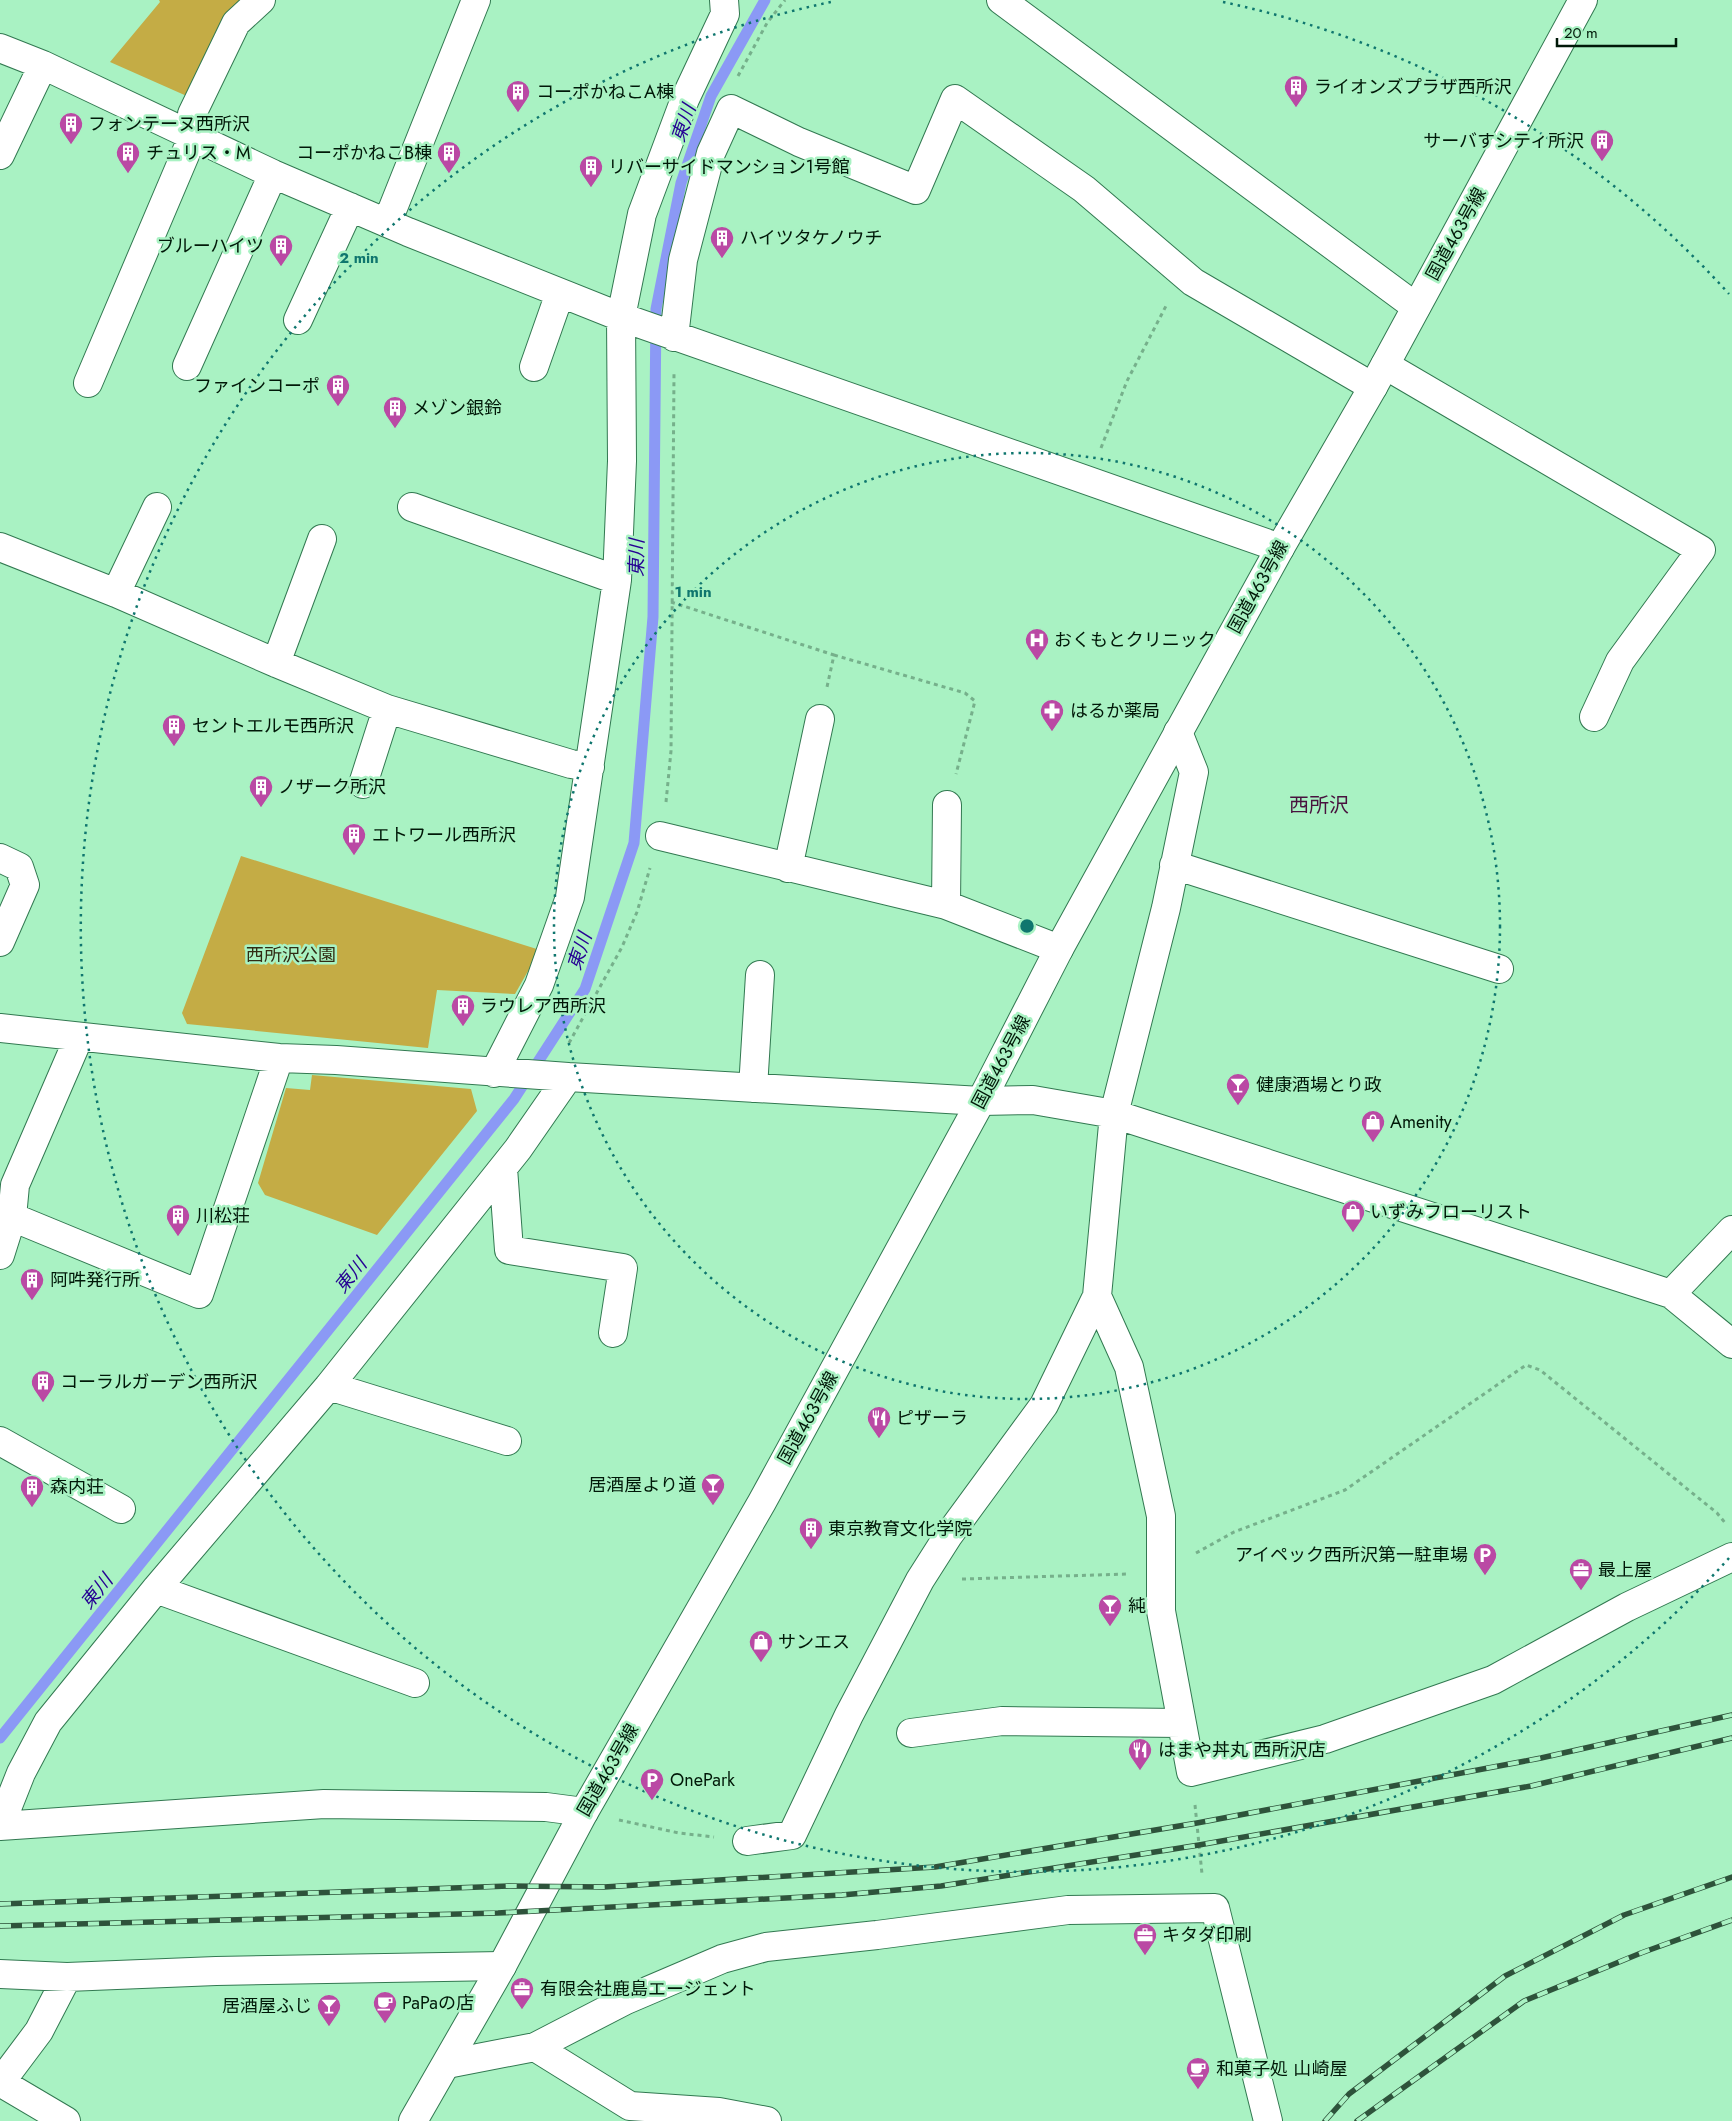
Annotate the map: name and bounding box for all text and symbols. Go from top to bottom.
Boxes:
scale bar [1557,15,1676,47]
text: 20 m [1564,22,1598,44]
building icon: ライオンズプラザ西所沢 [1283,74,1309,108]
place label: ライオンズプラザ西所沢 [1314,74,1512,100]
building icon: コーポかねこA棟 [505,79,531,113]
place label: コーポかねこA棟 [536,79,674,105]
water label: 東川 [665,99,703,146]
building icon: フォンテーヌ西所沢 [58,111,84,145]
place label: フォンテーヌ西所沢 [88,111,250,137]
place label: サーバすシティ所沢 [1423,128,1584,154]
building icon: サーバすシティ所沢 [1589,128,1615,162]
building icon: チュリス・M [115,140,141,174]
place label: チュリス・M [146,140,251,166]
place label: コーポかねこB棟 [296,140,432,166]
building icon: コーポかねこB棟 [436,140,462,174]
building icon: リバーサイドマンション1号館 [578,154,604,188]
place label: リバーサイドマンション1号館 [608,154,850,180]
street label: 国道463号線 [1420,183,1492,285]
building icon: ハイツタケノウチ [709,225,735,259]
place label: ハイツタケノウチ [740,225,883,251]
place label: ブルーハイツ [157,233,264,259]
building icon: ブルーハイツ [268,233,294,267]
text: 2 min [339,247,379,269]
place label: ファインコーポ [194,373,320,399]
building icon: ファインコーポ [325,373,351,407]
building icon: メゾン銀鈴 [382,395,408,429]
place label: メゾン銀鈴 [412,395,502,421]
street label: 国道463号線 [1222,536,1294,638]
water label: 東川 [623,537,650,577]
text: 1 min [674,581,712,603]
hospital icon: おくもとクリニック [1024,627,1050,661]
place label: おくもとクリニック [1054,627,1216,653]
pharmacy icon: はるか薬局 [1039,698,1065,732]
place label: はるか薬局 [1070,698,1160,724]
building icon: セントエルモ西所沢 [161,713,187,747]
place label: セントエルモ西所沢 [192,713,354,739]
building icon: ノザーク所沢 [248,774,274,808]
place label: ノザーク所沢 [278,774,386,800]
district label: 西所沢 [1289,791,1349,820]
building icon: エトワール西所沢 [341,822,367,856]
place label: エトワール西所沢 [372,822,516,848]
centre of rings [1018,917,1036,935]
water label: 東川 [561,927,599,973]
park label: 西所沢公園 [246,942,336,968]
building icon: ラウレア西所沢 [450,993,476,1027]
place label: ラウレア西所沢 [480,993,606,1019]
street label: 国道463号線 [965,1011,1037,1113]
bar icon: 健康酒場とり政 [1225,1072,1251,1106]
place label: 健康酒場とり政 [1256,1072,1382,1098]
shop icon: Amenity [1360,1109,1386,1143]
place label: Amenity [1390,1109,1452,1135]
shop icon: いずみフローリスト [1340,1199,1366,1233]
place label: いずみフローリスト [1370,1199,1532,1225]
building icon: 川松荘 [165,1203,191,1237]
place label: 川松荘 [196,1203,250,1229]
water label: 東川 [328,1251,374,1299]
building icon: 阿吽発行所 [19,1267,45,1301]
place label: 阿吽発行所 [50,1267,140,1293]
street label: 国道463号線 [772,1367,844,1469]
building icon: コーラルガーデン西所沢 [30,1369,56,1403]
place label: コーラルガーデン西所沢 [60,1369,257,1395]
restaurant icon: ピザーラ [866,1405,892,1439]
place label: ピザーラ [896,1405,968,1431]
place label: 居酒屋より道 [588,1472,696,1498]
bar icon: 居酒屋より道 [700,1472,726,1506]
building icon: 森内荘 [19,1474,45,1508]
place label: 森内荘 [50,1474,104,1500]
building icon: 東京教育文化学院 [798,1516,824,1550]
place label: 東京教育文化学院 [828,1516,972,1542]
place label: アイペック西所沢第一駐車場 [1235,1542,1468,1568]
parking icon: アイペック西所沢第一駐車場 [1472,1542,1498,1576]
office icon: 最上屋 [1568,1557,1594,1591]
place label: 最上屋 [1598,1557,1652,1583]
water label: 東川 [74,1567,120,1615]
bar icon: 純 [1097,1593,1123,1627]
place label: 純 [1128,1593,1146,1619]
shop icon: サンエス [748,1629,774,1663]
place label: サンエス [778,1629,850,1655]
street label: 国道463号線 [571,1719,645,1821]
restaurant icon: はまや丼丸 西所沢店 [1127,1737,1153,1771]
place label: はまや丼丸 西所沢店 [1158,1737,1325,1763]
parking icon: OnePark [639,1767,665,1801]
place label: OnePark [670,1767,735,1793]
office icon: キタダ印刷 [1132,1922,1158,1956]
place label: キタダ印刷 [1162,1922,1252,1948]
office icon: 有限会社鹿島エージェント [509,1976,535,2010]
place label: 有限会社鹿島エージェント [540,1976,756,2002]
cafe icon: PaPaの店 [372,1990,398,2024]
place label: PaPaの店 [402,1990,474,2016]
place label: 居酒屋ふじ [222,1993,312,2019]
bar icon: 居酒屋ふじ [316,1993,342,2027]
cafe icon: 和菓子処 山崎屋 [1185,2056,1211,2090]
place label: 和菓子処 山崎屋 [1216,2056,1347,2082]

